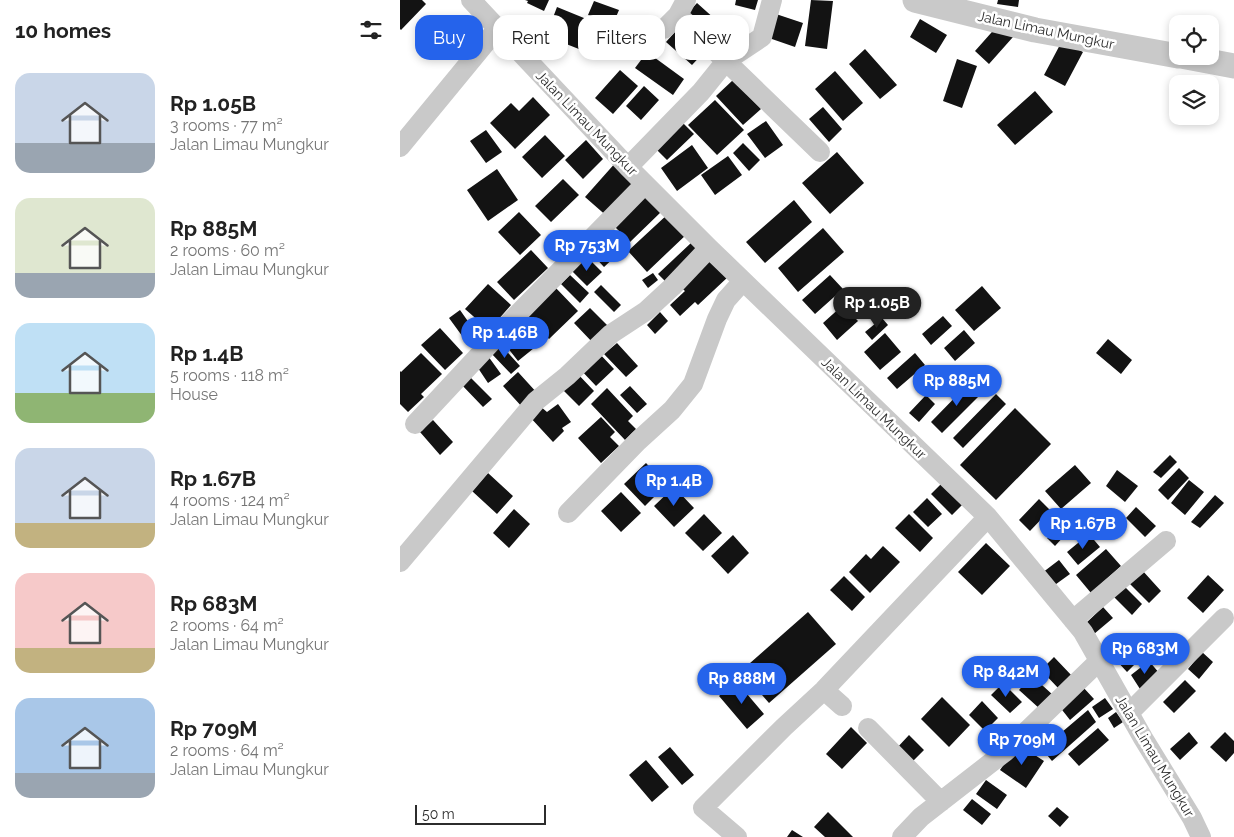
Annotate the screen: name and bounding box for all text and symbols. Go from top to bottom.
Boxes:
street label: Jalan Limau Mungkur [976,8,1116,52]
chip: Buy [415,15,483,60]
chip: Rent [493,15,568,60]
chip: Filters [578,15,665,60]
chip: New [675,15,749,60]
map controls [1169,15,1219,125]
button: locate [1169,15,1219,65]
icon: filters [357,16,385,44]
text: 10 homes [15,18,111,43]
street label: Jalan Limau Mungkur [533,67,641,179]
button: layers [1169,75,1219,125]
text: Rp 1.05B [170,91,256,116]
icon: home [55,93,115,153]
text: 3 rooms · 77 m² [170,116,283,135]
text: Jalan Limau Mungkur [170,135,329,154]
text: Rp 885M [170,216,257,241]
icon: home [55,218,115,278]
pin: Rp 753M [541,230,633,272]
text: Rp 753M [555,236,619,255]
text: 2 rooms · 60 m² [170,241,285,260]
text: Jalan Limau Mungkur [170,260,329,279]
pin: Rp 1.05B [825,286,929,329]
text: Rp 1.05B [844,293,910,312]
pin: Rp 1.46B [453,316,557,359]
text: Rp 1.46B [472,323,538,342]
text: Rp 1.4B [170,341,244,366]
icon: home [55,343,115,403]
street label: Jalan Limau Mungkur [818,354,930,462]
pin: Rp 885M [911,364,1003,407]
text: 5 rooms · 118 m² [170,366,289,385]
text: Rp 885M [924,371,990,390]
text: House [170,385,218,404]
pin: Rp 1.4B [628,464,720,507]
text: Rp 1.67B [170,466,256,491]
icon: home [55,468,115,528]
text: Rp 1.4B [646,471,702,490]
text: 4 rooms · 124 m² [170,491,290,510]
pin: Rp 1.67B [1031,508,1135,550]
text: Jalan Limau Mungkur [170,510,329,529]
text: Rp 1.67B [1050,514,1116,533]
text: Rp 683M [170,591,258,616]
icon: home [55,593,115,653]
text: 2 rooms · 64 m² [170,616,284,635]
pin: Rp 683M [1099,632,1191,675]
text: Jalan Limau Mungkur [170,635,329,654]
text: Rp 683M [1112,639,1178,658]
pin: Rp 842M [960,656,1052,698]
pin: Rp 888M [696,662,788,705]
text: Rp 842M [973,662,1039,681]
text: Rp 888M [708,669,776,688]
street label: Jalan Limau Mungkur [1112,692,1198,820]
text: Rp 709M [170,716,257,741]
icon: home [55,718,115,778]
pin: Rp 709M [976,724,1068,766]
text: Rp 709M [989,730,1055,749]
text: 2 rooms · 64 m² [170,741,284,760]
text: Jalan Limau Mungkur [170,760,329,779]
scale bar [415,802,546,825]
text: 50 m [422,806,455,822]

